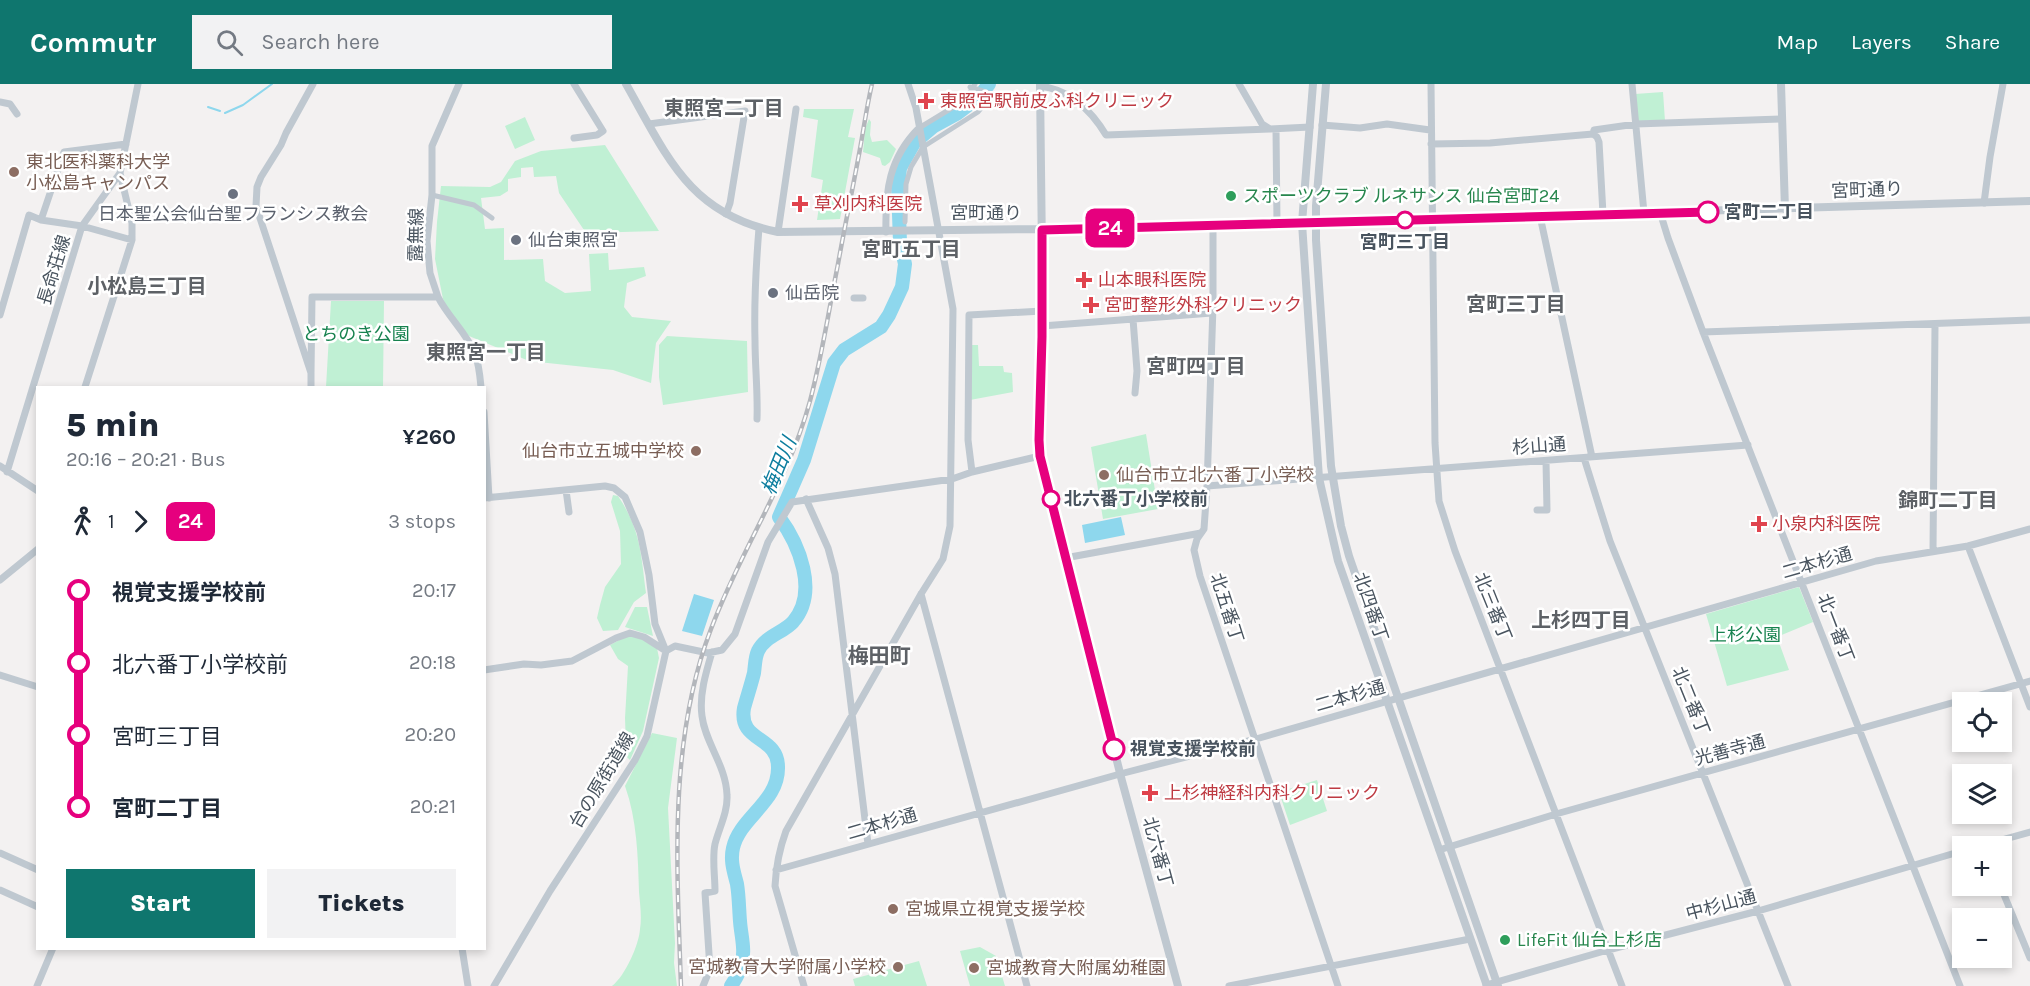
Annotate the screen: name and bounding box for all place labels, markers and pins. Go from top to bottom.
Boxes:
place label: 東照宮駅前皮ふ科クリニック [940,90,1174,112]
marker: 東照宮駅前皮ふ科クリニック [917,92,935,110]
place label: 東北医科薬科大学 小松島キャンパス [26,151,170,194]
marker: 東北医科薬科大学 小松島キャンパス [7,165,21,179]
place label: スポーツクラブ ルネサンス 仙台宮町24 [1243,185,1559,207]
marker: 日本聖公会仙台聖フランシス教会 [226,187,240,201]
marker: スポーツクラブ ルネサンス 仙台宮町24 [1224,189,1238,203]
place label: 草刈内科医院 [814,193,922,215]
marker: 草刈内科医院 [791,195,809,213]
marker: 宮町二丁目 [1697,201,1719,223]
place label: 宮町二丁目 [1724,201,1814,223]
place label: 日本聖公会仙台聖フランシス教会 [98,203,368,225]
marker: 宮町三丁目 [1396,211,1414,229]
place label: 仙台東照宮 [528,229,618,251]
place label: 宮町三丁目 [1360,231,1450,253]
marker: 仙台東照宮 [509,233,523,247]
place label: 山本眼科医院 [1098,269,1206,291]
marker: 山本眼科医院 [1075,271,1093,289]
place label: 仙岳院 [785,282,839,304]
marker: 仙岳院 [766,286,780,300]
place label: 宮町整形外科クリニック [1104,294,1302,316]
marker: 宮町整形外科クリニック [1082,296,1100,314]
place label: 仙台市立五城中学校 [522,440,684,462]
marker: 仙台市立五城中学校 [689,444,703,458]
place label: 仙台市立北六番丁小学校 [1116,464,1314,486]
marker: 仙台市立北六番丁小学校 [1097,468,1111,482]
place label: 北六番丁小学校前 [1064,488,1208,510]
marker: 北六番丁小学校前 [1042,490,1060,508]
place label: 小泉内科医院 [1772,513,1880,535]
marker: 小泉内科医院 [1750,515,1768,533]
marker: 視覚支援学校前 [1103,738,1125,760]
place label: 視覚支援学校前 [1130,738,1256,760]
place label: 上杉神経科内科クリニック [1164,782,1380,804]
marker: 上杉神経科内科クリニック [1141,784,1159,802]
place label: 宮城県立視覚支援学校 [905,898,1085,920]
marker: 宮城県立視覚支援学校 [886,902,900,916]
place label: LifeFit 仙台上杉店 [1517,929,1662,951]
marker: LifeFit 仙台上杉店 [1498,933,1512,947]
place label: 宮城教育大学附属小学校 [688,956,886,978]
place label: 宮城教育大附属幼稚園 [986,957,1166,979]
marker: 宮城教育大学附属小学校 [891,960,905,974]
marker: 宮城教育大附属幼稚園 [967,961,981,975]

